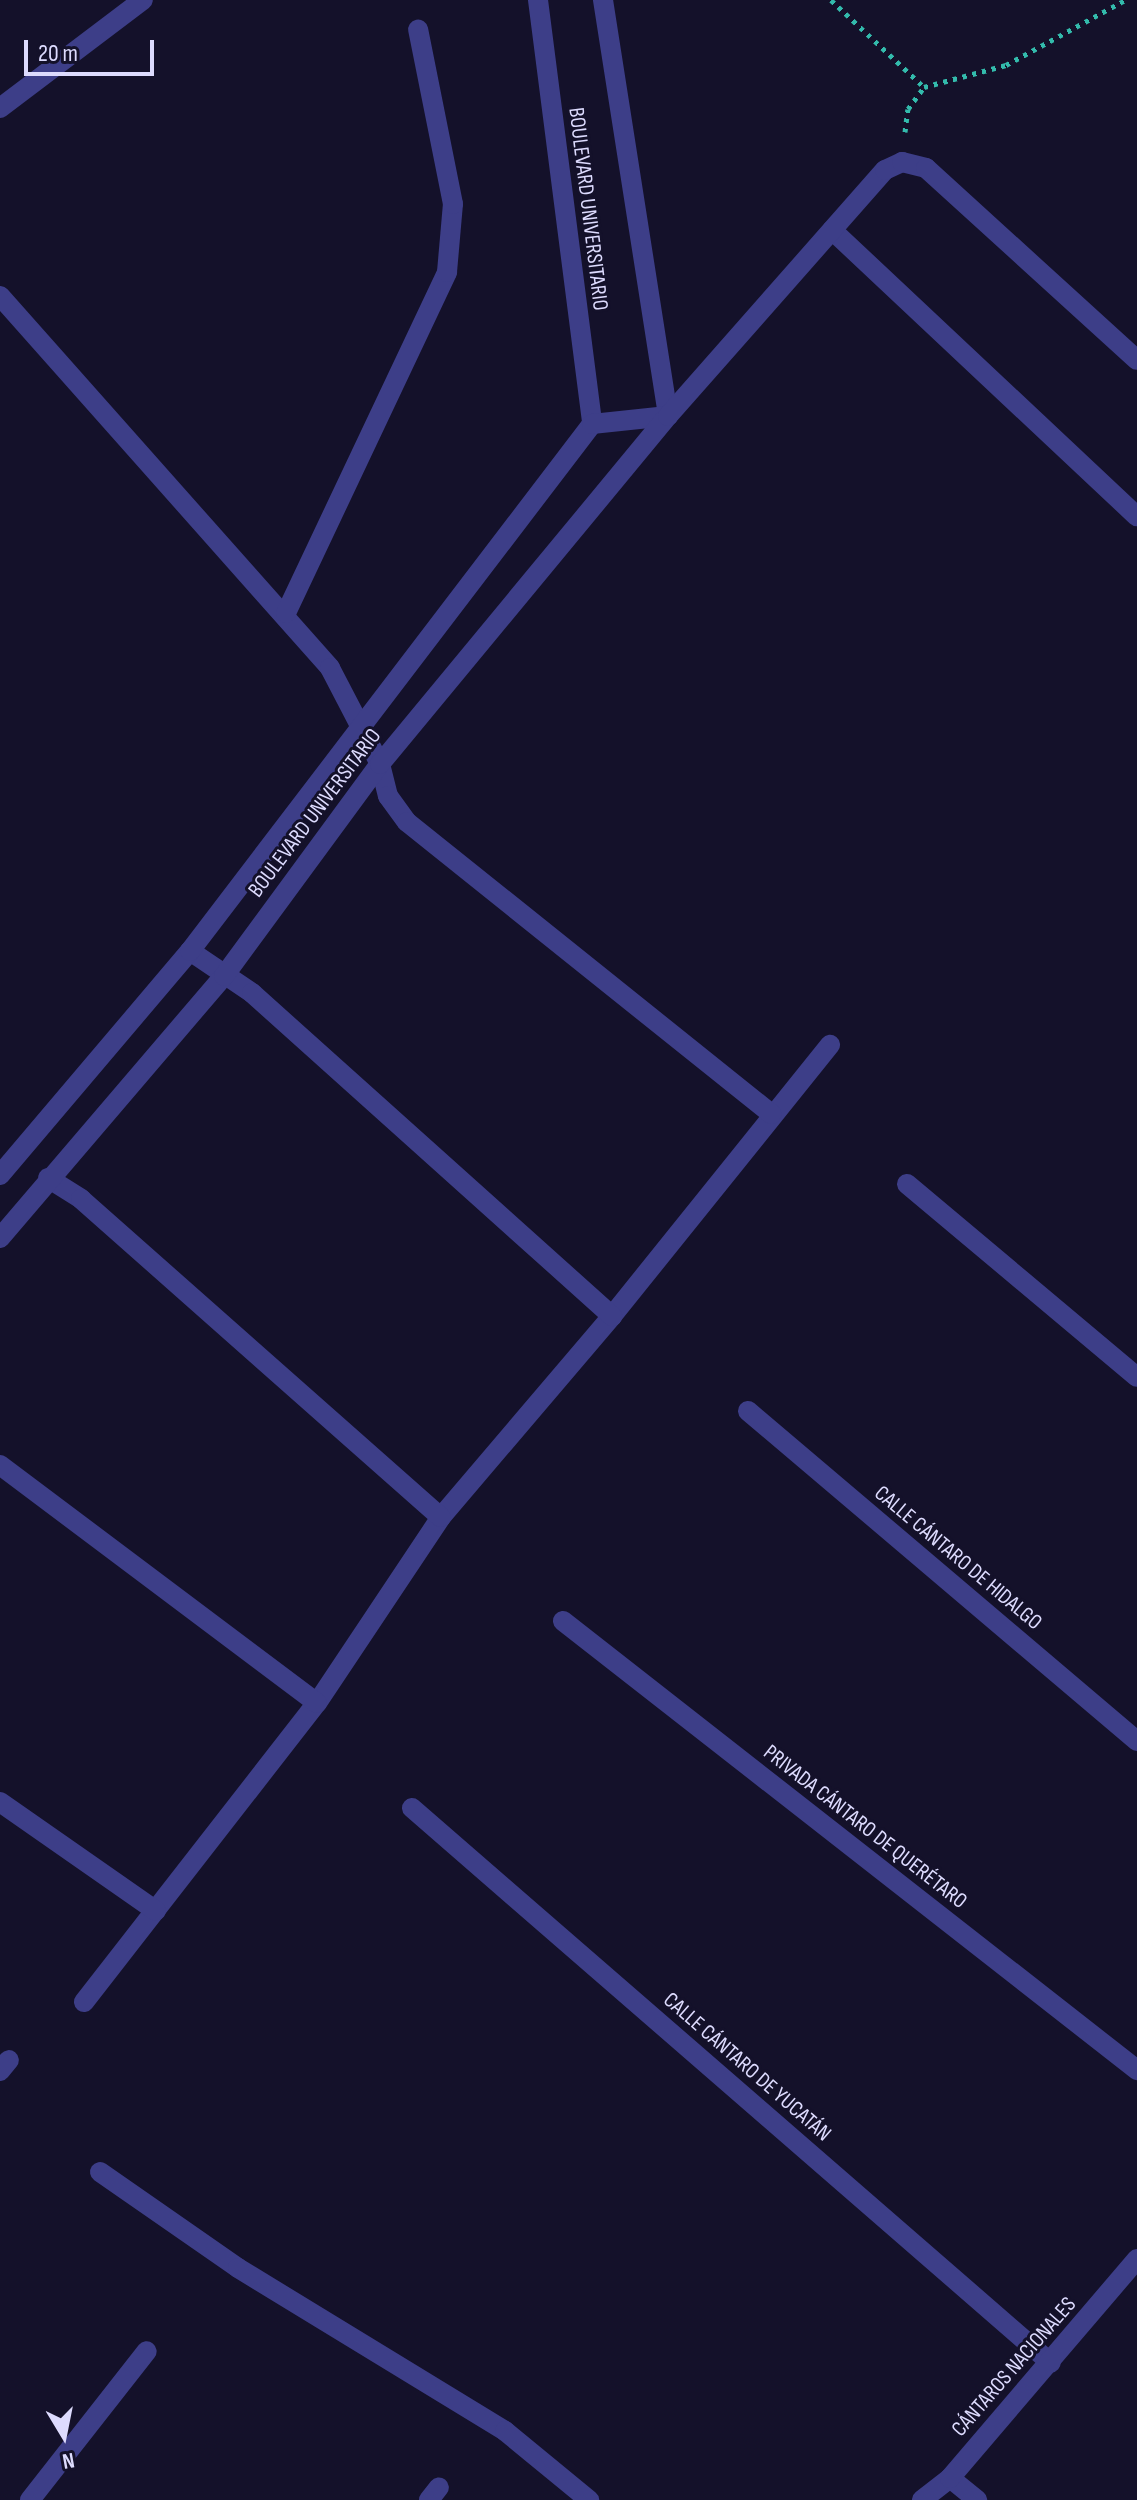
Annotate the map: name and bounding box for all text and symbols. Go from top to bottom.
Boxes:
scale bar [28,24,158,74]
text: 20 m [38,39,78,68]
street label: BOULEVARD UNIVERSITARIO [562,106,614,312]
street label: BOULEVARD UNIVERSITARIO [243,723,387,903]
street label: CALLE CÁNTARO DE HIDALGO [869,1480,1047,1636]
street label: PRIVADA CÁNTARO DE QUERÉTARO [758,1739,972,1915]
street label: CALLE CÁNTARO DE YUCATÁN [658,1987,836,2147]
street label: CÁNTAROS NACIONALES [946,2292,1082,2442]
north arrow [24,2396,104,2476]
text: N [60,2446,76,2474]

